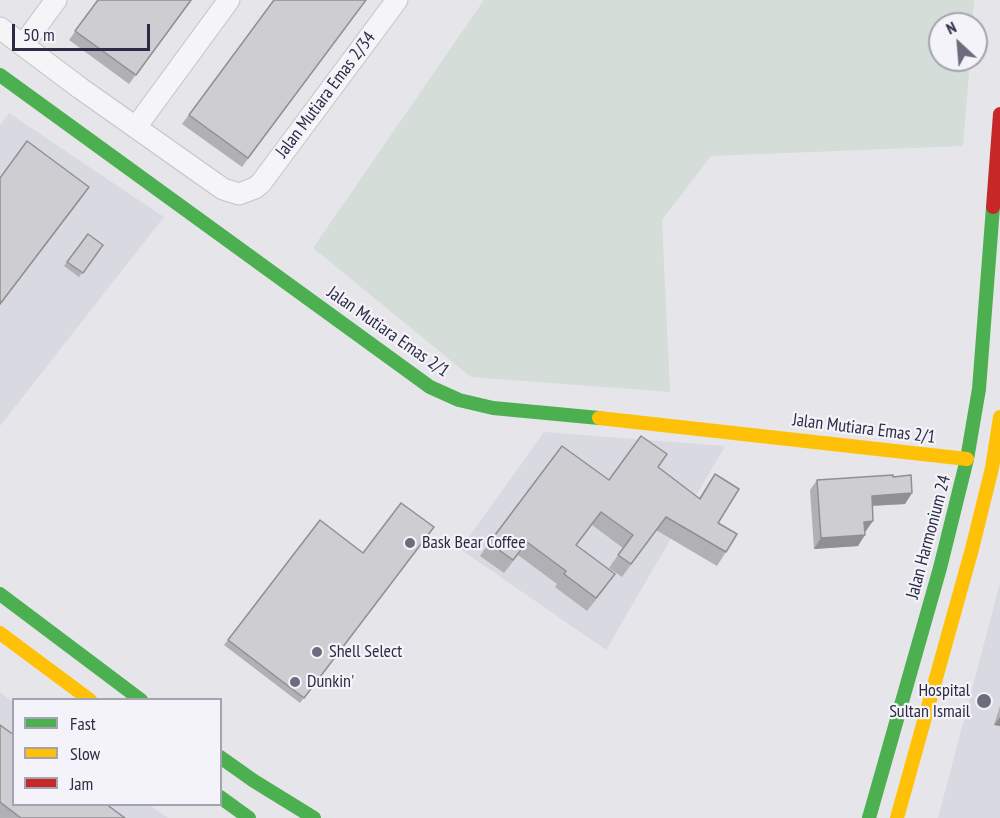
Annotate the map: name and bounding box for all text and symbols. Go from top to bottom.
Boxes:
scale bar [15,12,153,50]
north arrow [928,12,988,72]
text: N [943,17,959,39]
text: 50 m [23,23,55,46]
street label: Jalan Mutiara Emas 2/34 [272,28,380,162]
street label: Jalan Mutiara Emas 2/1 [323,282,453,382]
street label: Jalan Mutiara Emas 2/1 [791,410,937,448]
street label: Jalan Harmonium 24 [902,473,956,601]
place label: Bask Bear Coffee [422,532,526,554]
marker: Bask Bear Coffee [403,536,417,550]
place label: Shell Select [329,641,402,663]
marker: Shell Select [310,645,324,659]
place label: Dunkin' [307,671,354,693]
marker: Dunkin' [288,675,302,689]
place label: Hospital Sultan Ismail [889,680,970,722]
marker: Hospital Sultan Ismail [975,692,993,710]
legend [12,698,222,806]
text: Fast [70,712,96,735]
text: Slow [70,742,100,765]
text: Jam [70,772,93,795]

